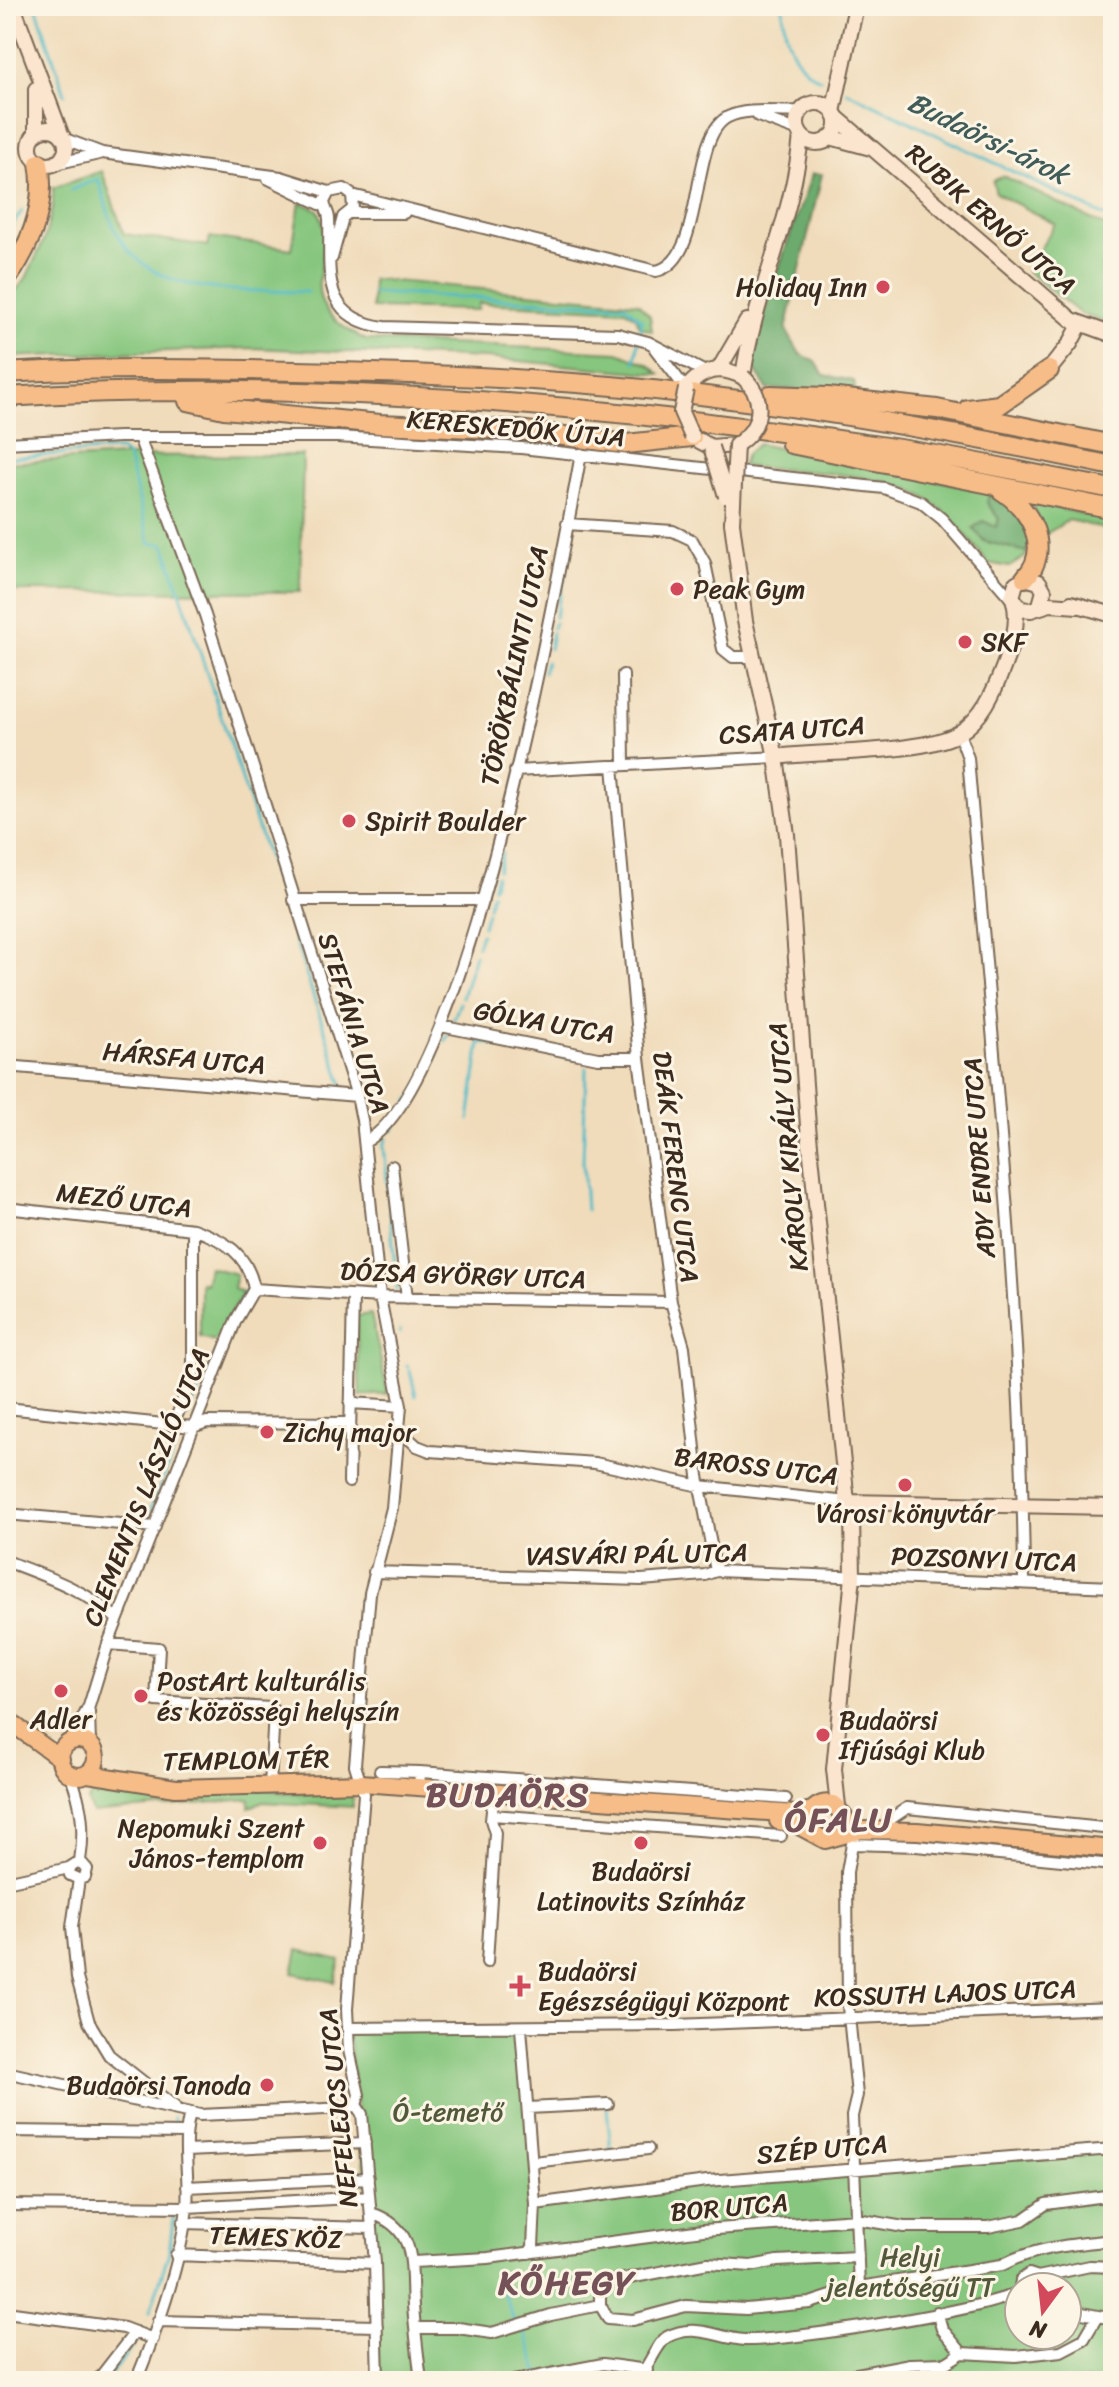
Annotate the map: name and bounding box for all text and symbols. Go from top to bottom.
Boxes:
water label: Budaörsi-árok [899,78,1080,200]
street label: RUBIK ERNŐ UTCA [895,131,1087,307]
place label: Holiday Inn [736,264,867,310]
marker: Holiday Inn [874,278,892,296]
street label: KERESKEDŐK ÚTJA [405,396,627,460]
street label: TÖRÖKBÁLINTI UTCA [466,542,562,790]
place label: Peak Gym [693,566,805,612]
marker: Peak Gym [668,580,686,598]
place label: SKF [981,619,1029,665]
marker: SKF [956,633,974,651]
street label: CSATA UTCA [718,702,866,758]
place label: Spirit Boulder [365,798,527,844]
marker: Spirit Boulder [340,812,358,830]
street label: STEFÁNIA UTCA [305,927,403,1119]
street label: GÓLYA UTCA [470,987,618,1057]
street label: KÁROLY KIRÁLY UTCA [754,1021,822,1273]
street label: HÁRSFA UTCA [101,1028,267,1088]
street label: DEÁK FERENC UTCA [639,1049,713,1285]
street label: ADY ENDRE UTCA [949,1056,1009,1261]
street label: MEZŐ UTCA [54,1169,194,1231]
street label: DÓZSA GYÖRGY UTCA [339,1248,587,1302]
street label: CLEMENTIS LÁSZLÓ UTCA [69,1341,223,1633]
place label: Zichy major [283,1409,417,1455]
marker: Zichy major [258,1423,276,1441]
street label: BAROSS UTCA [671,1433,841,1499]
marker: Városi könyvtár [896,1476,914,1494]
place label: Városi könyvtár [816,1490,995,1536]
street label: VASVÁRI PÁL UTCA [526,1529,748,1579]
street label: POZSONYI UTCA [890,1533,1078,1585]
place label: PostArt kulturális és közösségi helyszín [157,1658,399,1734]
marker: Adler [52,1682,70,1700]
marker: PostArt kulturális és közösségi helyszín [132,1687,150,1705]
place label: Adler [29,1696,93,1742]
place label: Budaörsi Ifjúsági Klub [838,1697,985,1773]
marker: Budaörsi Ifjúsági Klub [814,1726,832,1744]
street label: TEMPLOM TÉR [162,1736,330,1784]
district label: BUDAÖRS [426,1765,590,1825]
district label: ÓFALU [785,1790,893,1850]
place label: Nepomuki Szent János-templom [118,1805,306,1881]
marker: Nepomuki Szent János-templom [311,1834,329,1852]
marker: Budaörsi Latinovits Színház [632,1834,650,1852]
place label: Budaörsi Latinovits Színház [537,1848,746,1924]
place label: Budaörsi Egészségügyi Központ [538,1948,790,2024]
street label: KOSSUTH LAJOS UTCA [813,1965,1077,2021]
marker: Budaörsi Egészségügyi Központ [509,1975,531,1997]
street label: NEFELEJCS UTCA [305,2006,371,2210]
place label: Budaörsi Tanoda [66,2062,251,2108]
marker: Budaörsi Tanoda [258,2076,276,2094]
park label: Ó-temető [393,2089,505,2135]
street label: SZÉP UTCA [755,2120,889,2178]
street label: BOR UTCA [668,2179,790,2235]
street label: TEMES KÖZ [208,2212,344,2262]
park label: Helyi jelentőségű TT [821,2234,997,2310]
district label: KŐHEGY [497,2253,637,2313]
north arrow [1003,2271,1083,2351]
text: N [1025,2309,1051,2351]

